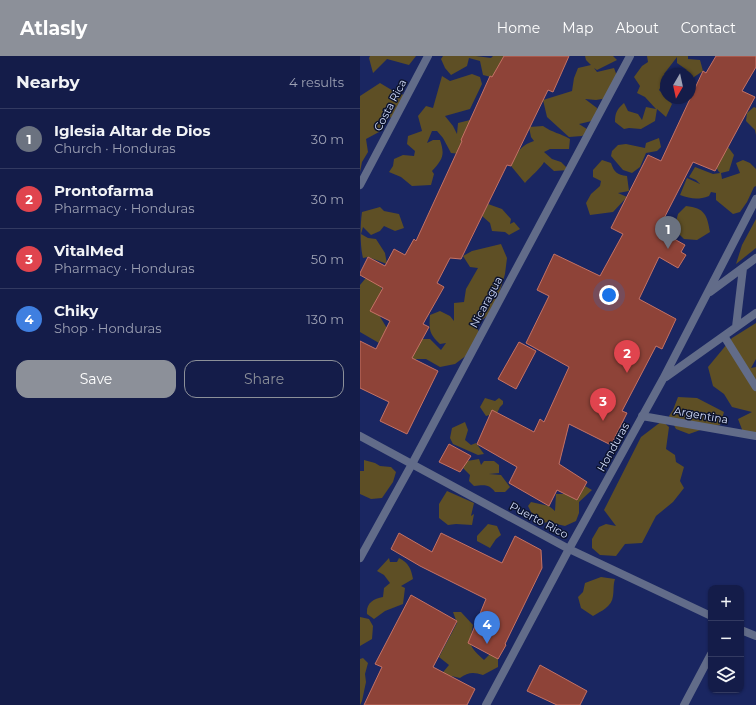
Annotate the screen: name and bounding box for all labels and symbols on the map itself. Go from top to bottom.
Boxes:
north arrow [660,68,696,104]
street label: Costa Rica [370,77,410,133]
pin: 1 [655,216,681,249]
street label: Nicaragua [467,274,505,330]
your location [599,285,619,305]
pin: 2 [614,340,640,373]
pin: 3 [590,388,616,421]
street label: Argentina [673,403,729,427]
street label: Honduras [594,419,633,474]
street label: Puerto Rico [507,499,571,541]
pin: 4 [474,611,500,644]

